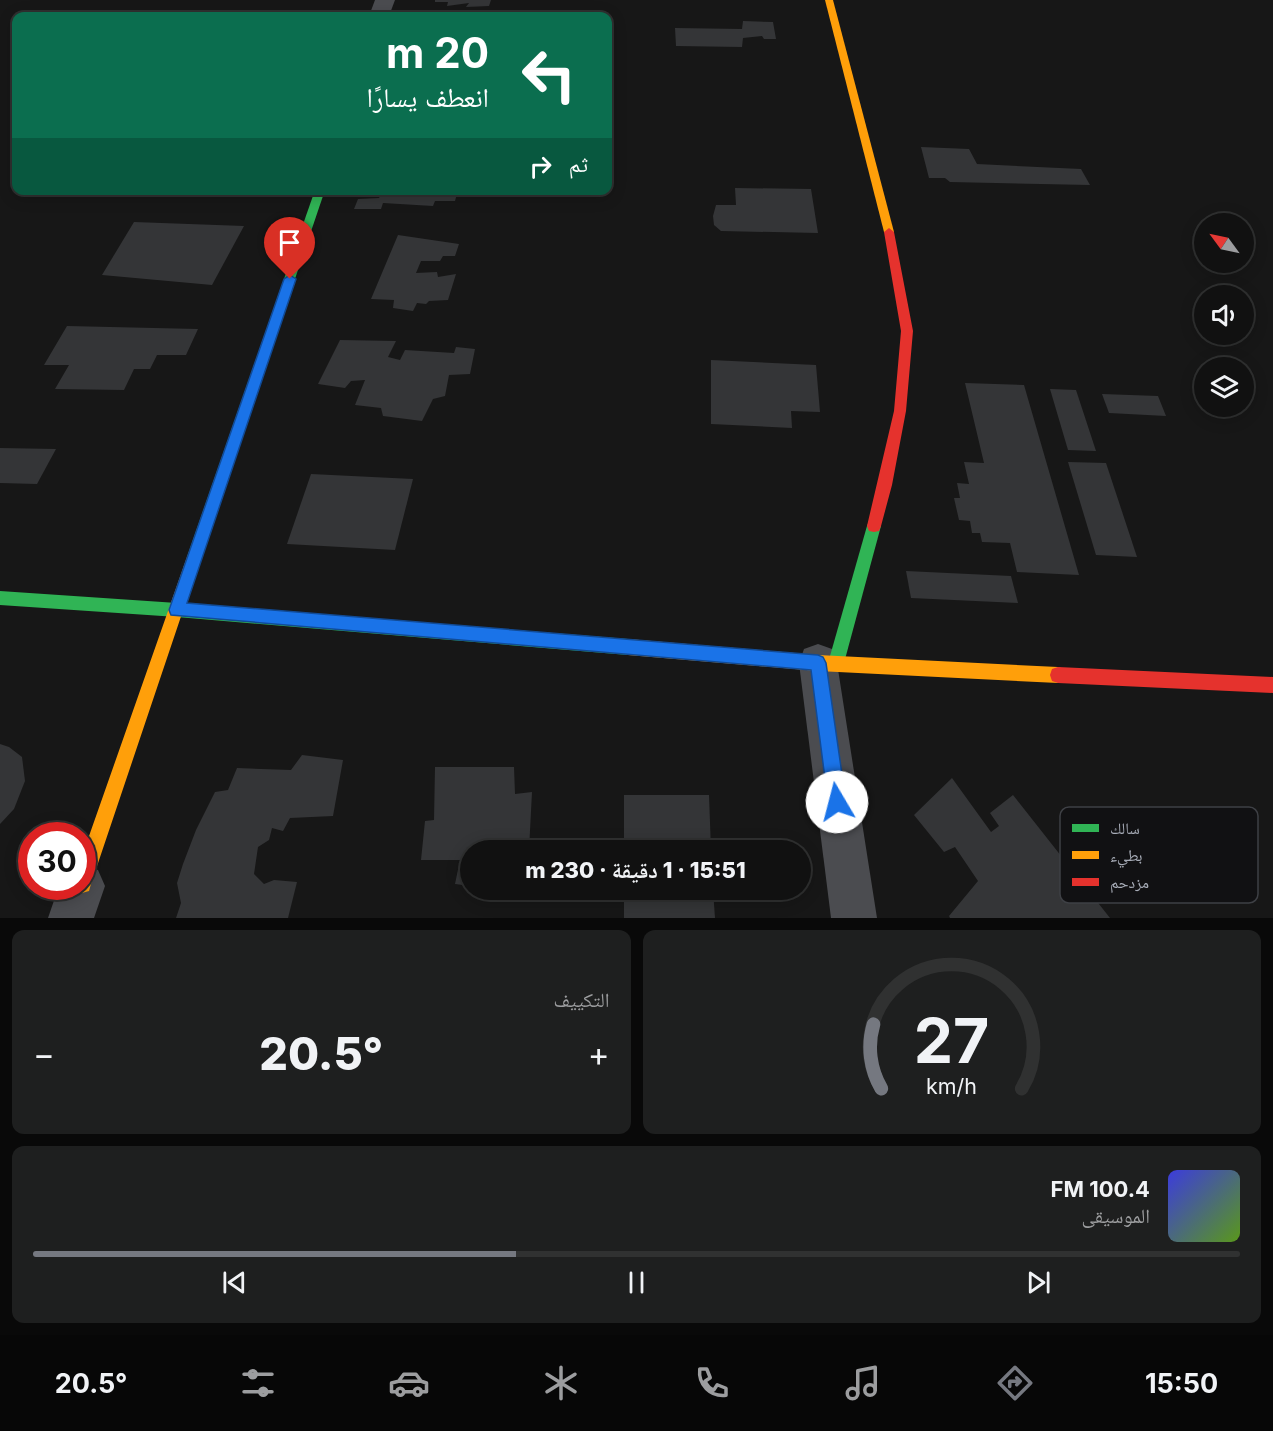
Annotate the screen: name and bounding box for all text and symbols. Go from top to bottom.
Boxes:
text: 20 m [386,27,489,78]
icon: left [510,36,588,114]
text: انعطف يسارًا [366,81,489,114]
icon: right [524,150,557,183]
text: ثم [569,151,588,177]
north arrow [1194,213,1254,273]
map controls [1194,213,1254,417]
pin [264,217,315,279]
icon: arrive [273,226,306,259]
button: sound [1194,285,1254,345]
button: layers [1194,357,1254,417]
position arrow [805,770,869,834]
legend [1060,807,1258,903]
text: سالك [1110,818,1140,838]
speed limit sign: 30 [18,822,96,900]
text: بطيء [1110,845,1142,868]
text: 15:51 · 1 دقيقة · 230 m [525,857,746,883]
text: مزدحم [1110,872,1149,893]
text: التكييف [553,988,610,1012]
text: 27 [914,1003,990,1078]
text: 20.5° [259,1026,383,1081]
text: − [33,1034,55,1074]
text: + [588,1034,610,1074]
text: km/h [926,1073,977,1099]
text: 100.4 FM [1051,1176,1150,1202]
text: الموسيقى [1082,1204,1150,1228]
icon: previous [218,1266,251,1299]
icon: pause [620,1266,653,1299]
icon: next [1022,1266,1055,1299]
icon: filters [237,1362,279,1404]
icon: car [388,1362,430,1404]
icon: climate [540,1362,582,1404]
icon: phone [691,1362,733,1404]
icon: music [842,1362,884,1404]
icon: directions [994,1362,1036,1404]
text: 20.5° [55,1367,128,1400]
text: 15:50 [1145,1367,1218,1400]

